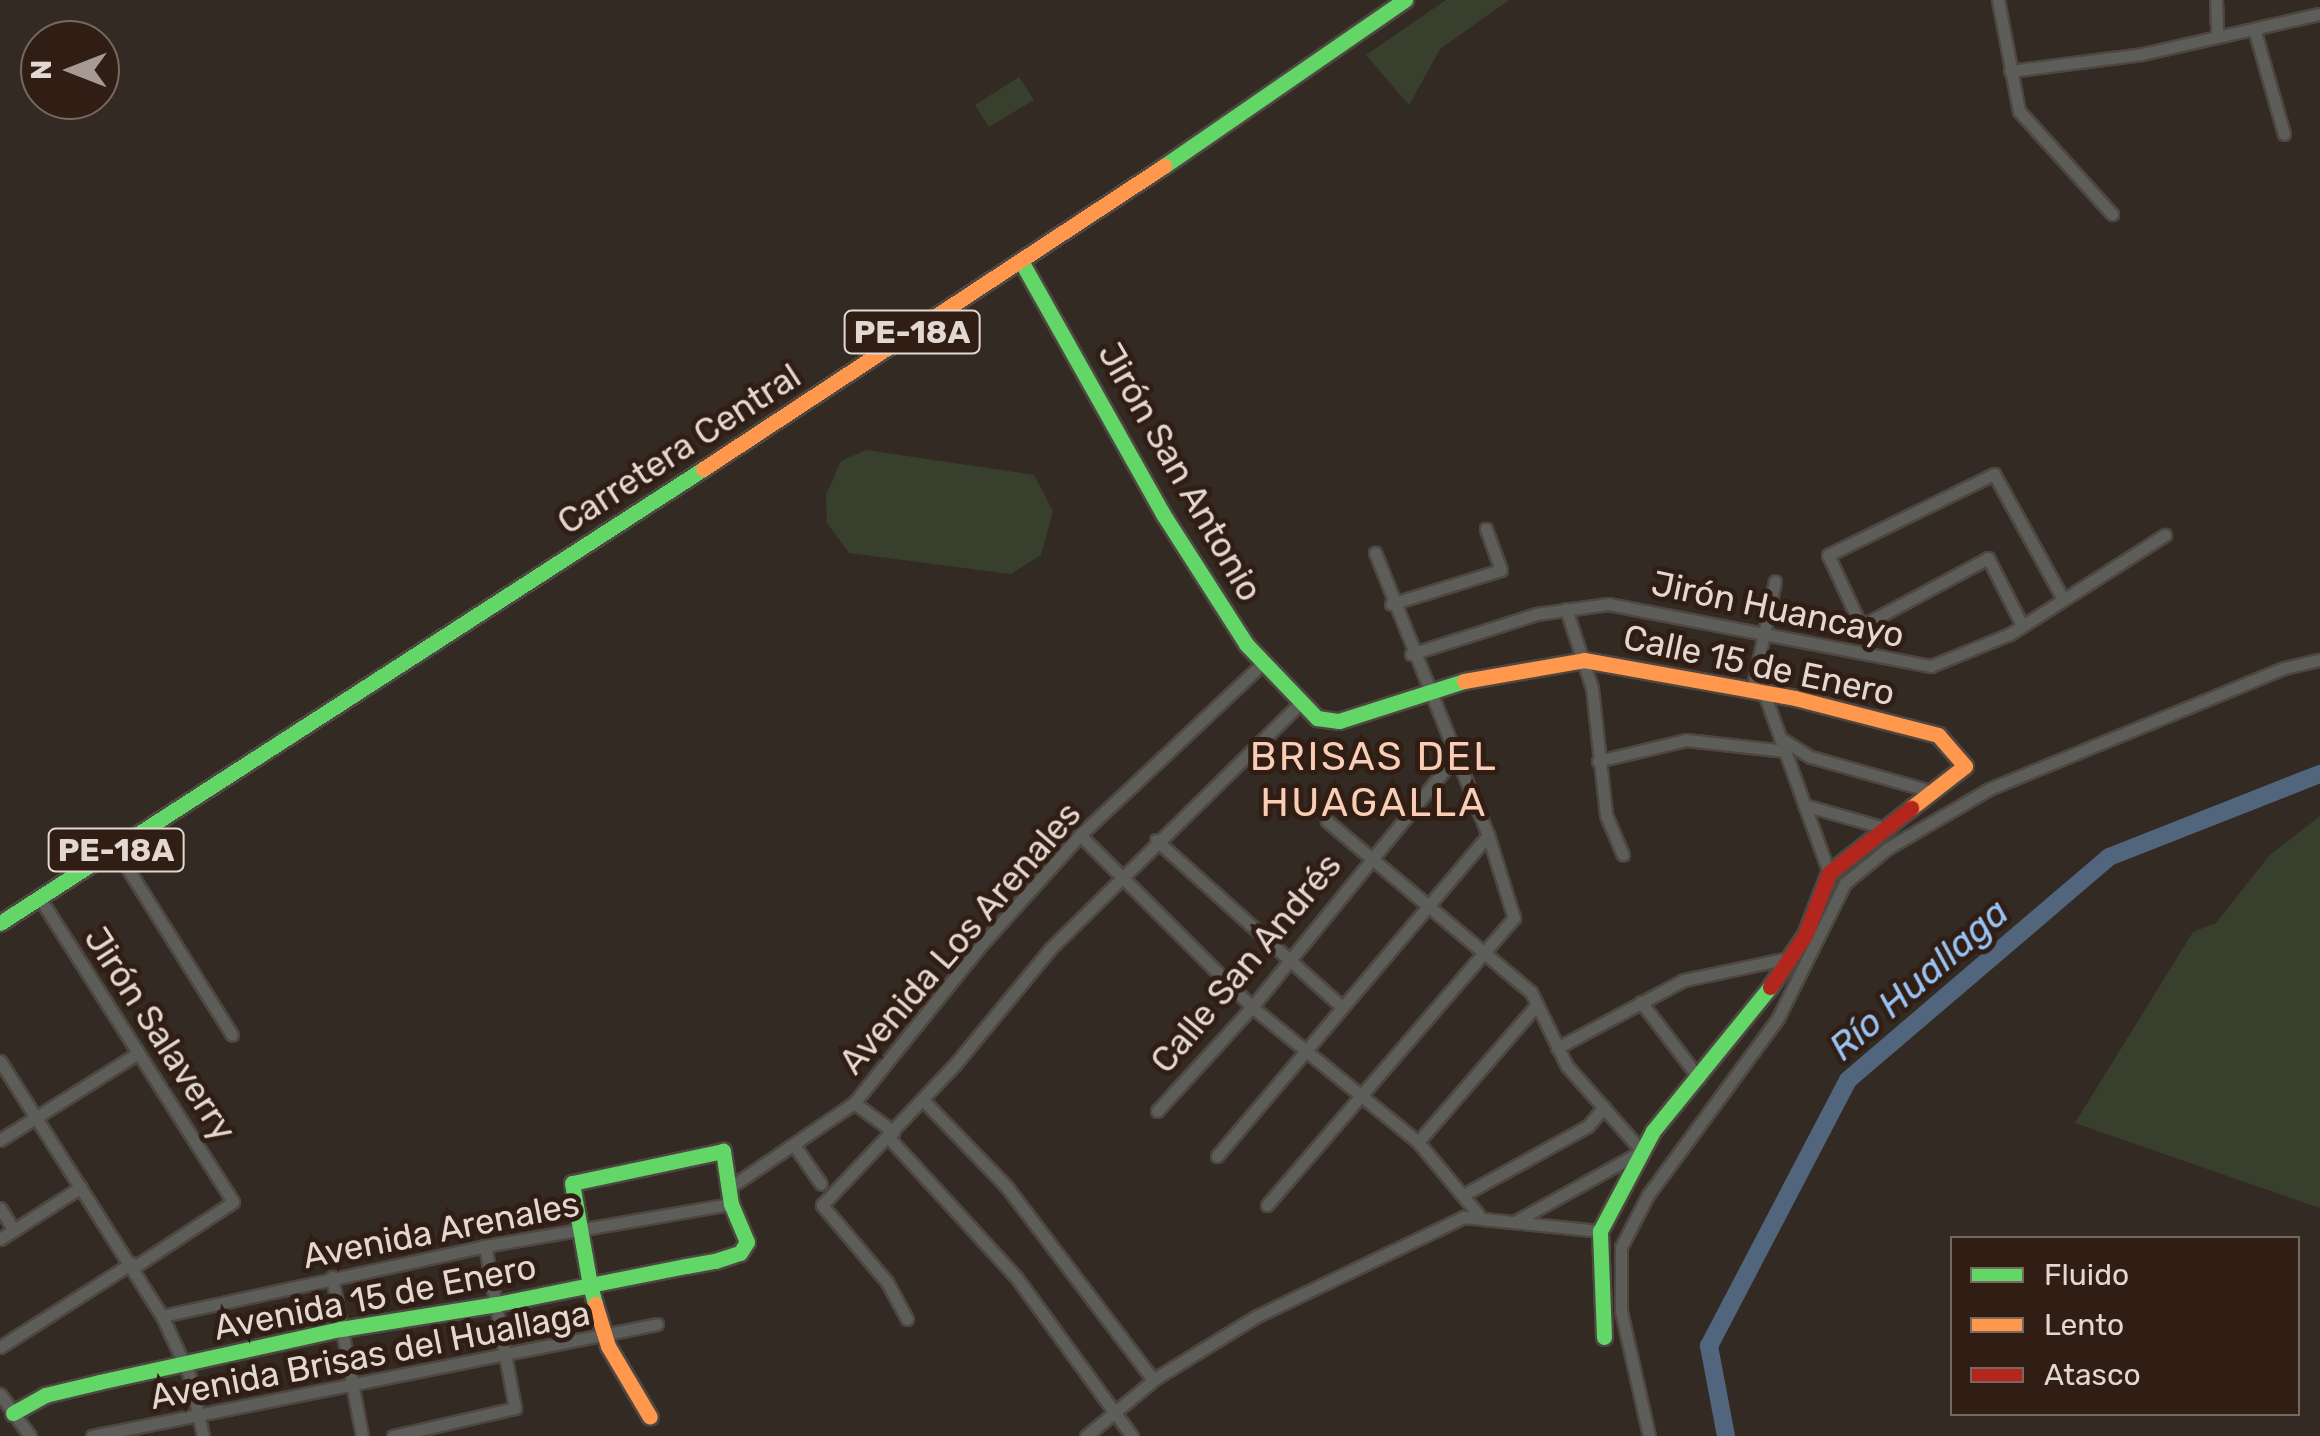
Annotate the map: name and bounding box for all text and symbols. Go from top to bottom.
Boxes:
north arrow [20,20,120,120]
text: N [25,60,58,80]
road number: PE-18A [842,305,982,359]
street label: Jirón San Antonio [1089,335,1271,609]
street label: Carretera Central [550,355,808,543]
street label: Jirón Huancayo [1648,562,1908,656]
street label: Calle 15 de Enero [1620,616,1898,714]
district label: BRISAS DEL HUAGALLA [1250,733,1498,827]
street label: Avenida Los Arenales [830,793,1090,1083]
road number: PE-18A [46,823,186,877]
street label: Calle San Andrés [1142,844,1350,1082]
water label: Río Huallaga [1820,890,2018,1070]
street label: Jirón Salaverry [75,919,245,1149]
street label: Avenida Arenales [299,1183,583,1277]
legend [1950,1236,2300,1416]
street label: Avenida 15 de Enero [210,1245,540,1349]
text: Fluido [2044,1257,2129,1293]
street label: Avenida Brisas del Huallaga [146,1292,594,1418]
text: Lento [2044,1307,2124,1343]
text: Atasco [2044,1357,2141,1393]

